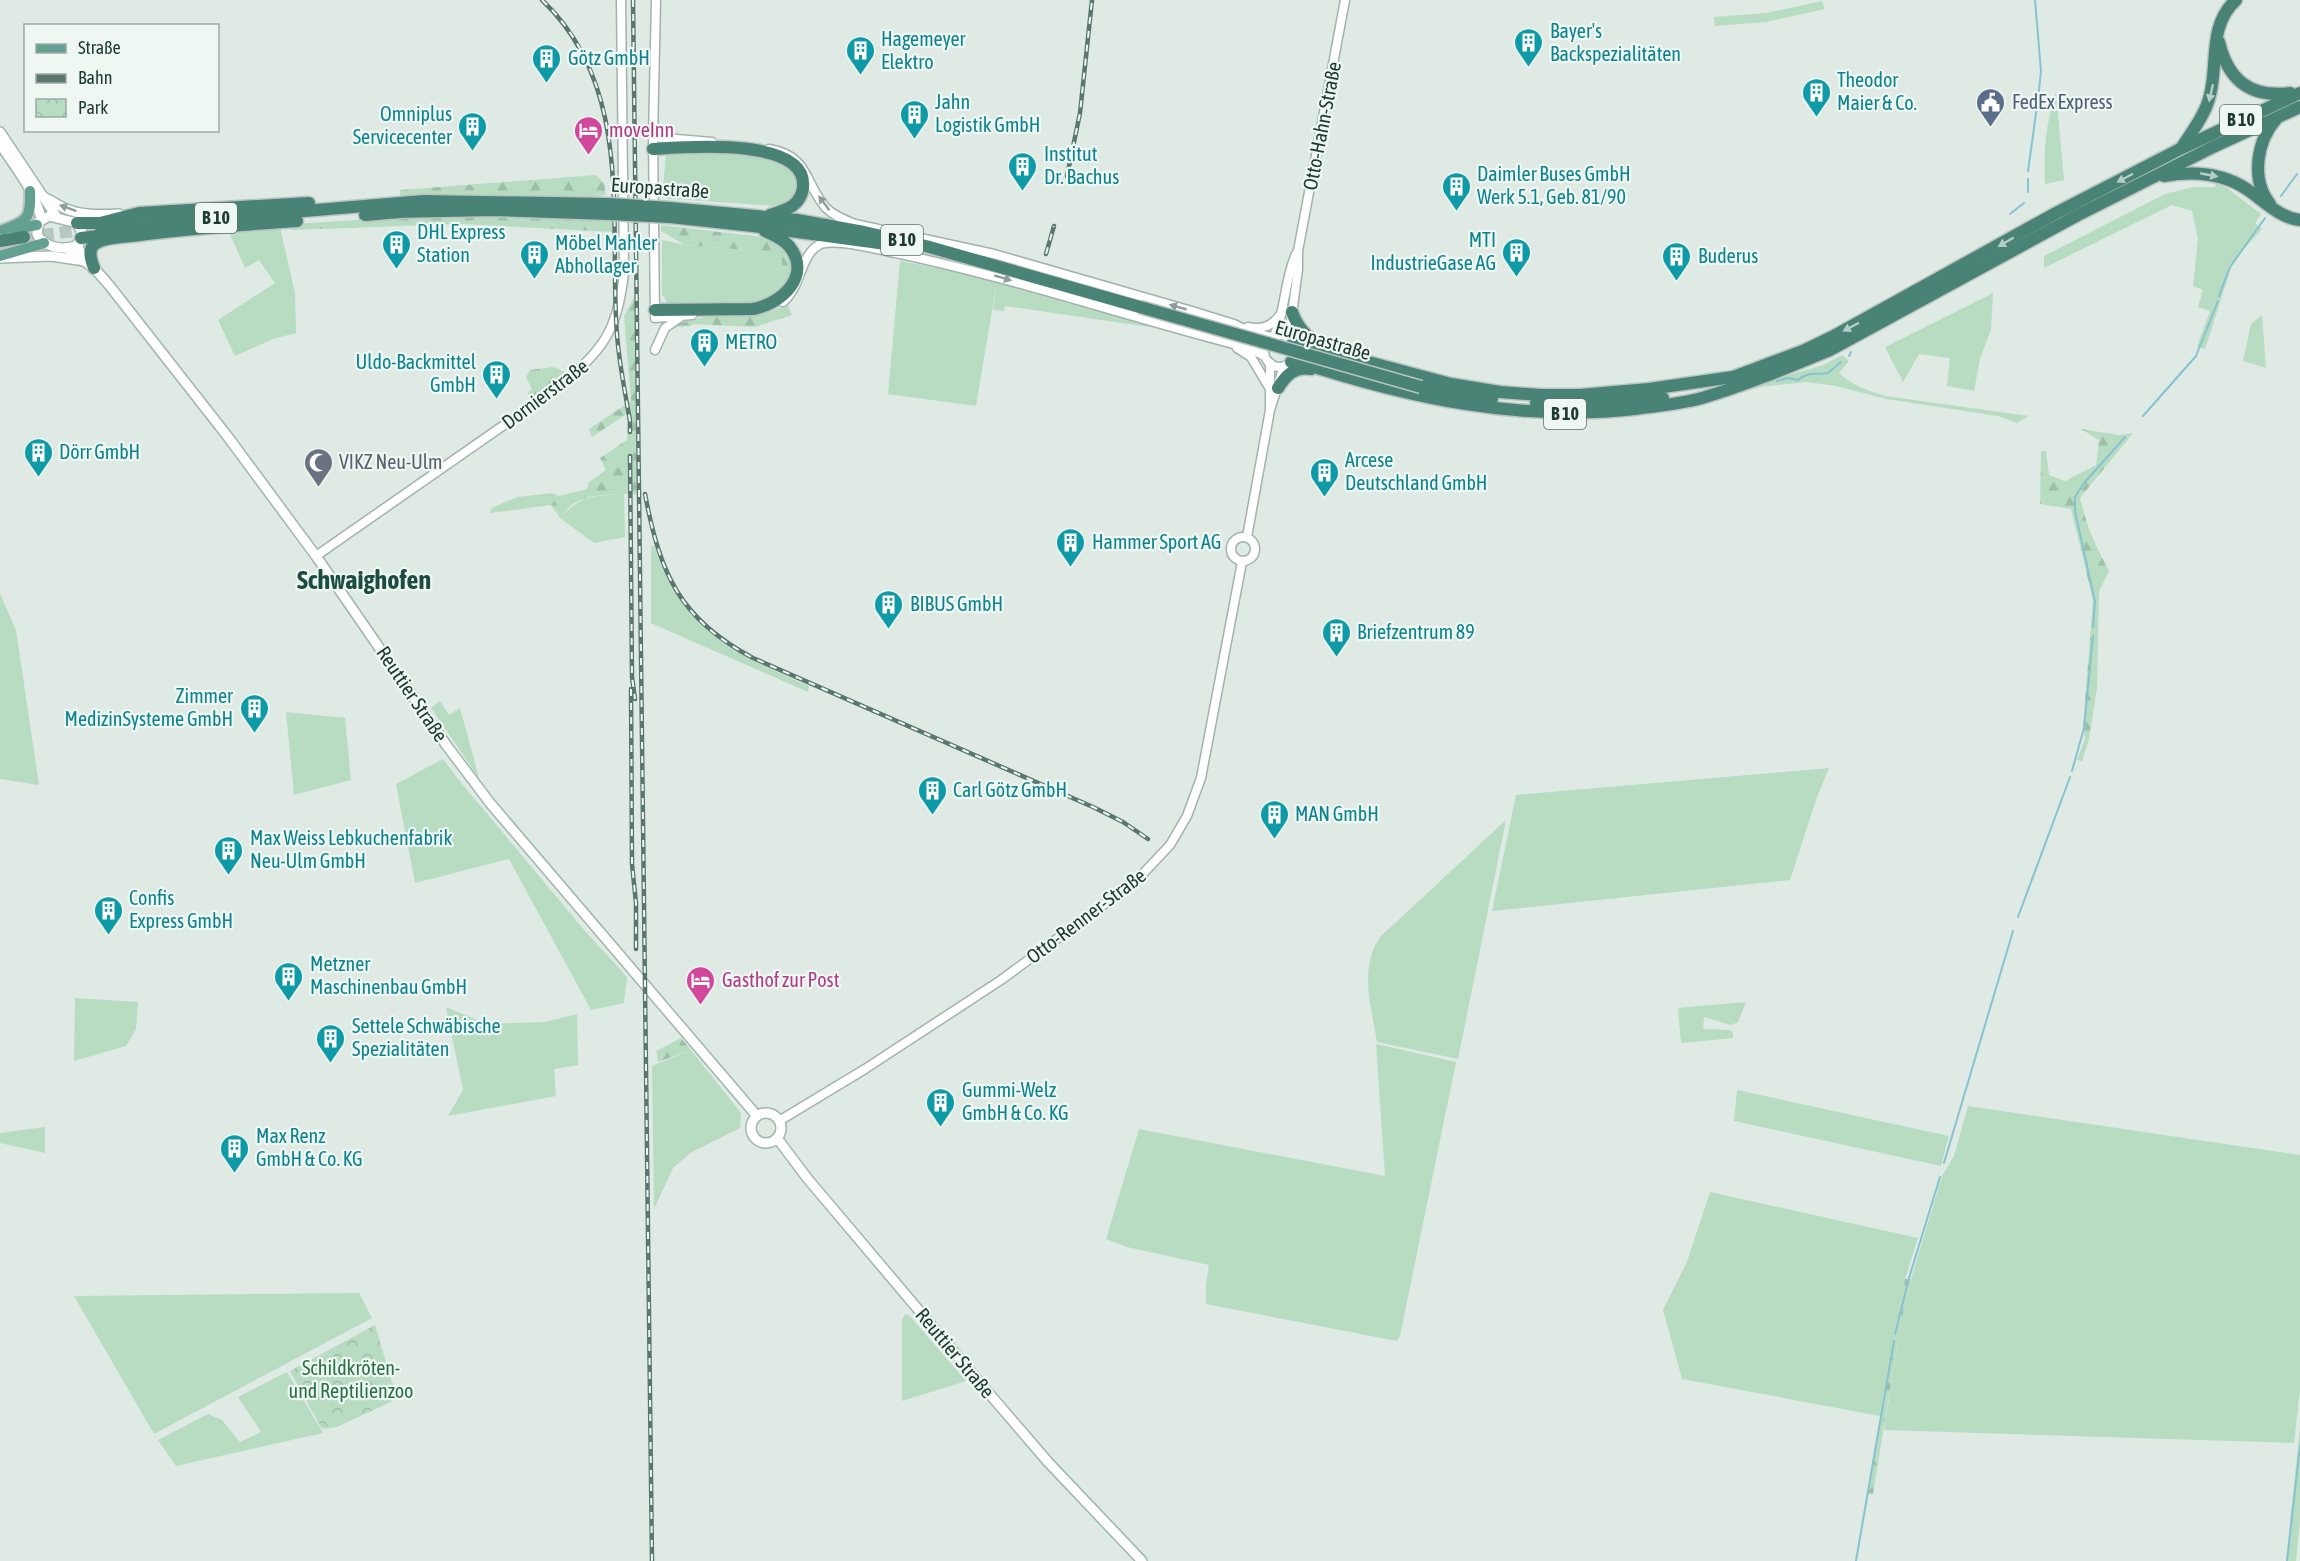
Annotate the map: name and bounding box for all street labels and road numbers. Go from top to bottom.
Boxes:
street label: Otto-Hahn-Straße [1298,60,1345,192]
road number: B 10 [2220,105,2262,135]
street label: Europastraße [610,173,710,202]
road number: B 10 [195,203,237,233]
road number: B 10 [881,225,923,255]
street label: Europastraße [1273,315,1374,364]
street label: Dornierstraße [497,354,592,433]
road number: B 10 [1544,399,1586,429]
street label: Reuttier Straße [372,642,453,746]
street label: Otto-Renner-Straße [1022,863,1150,968]
street label: Reuttier Straße [911,1303,1000,1402]

